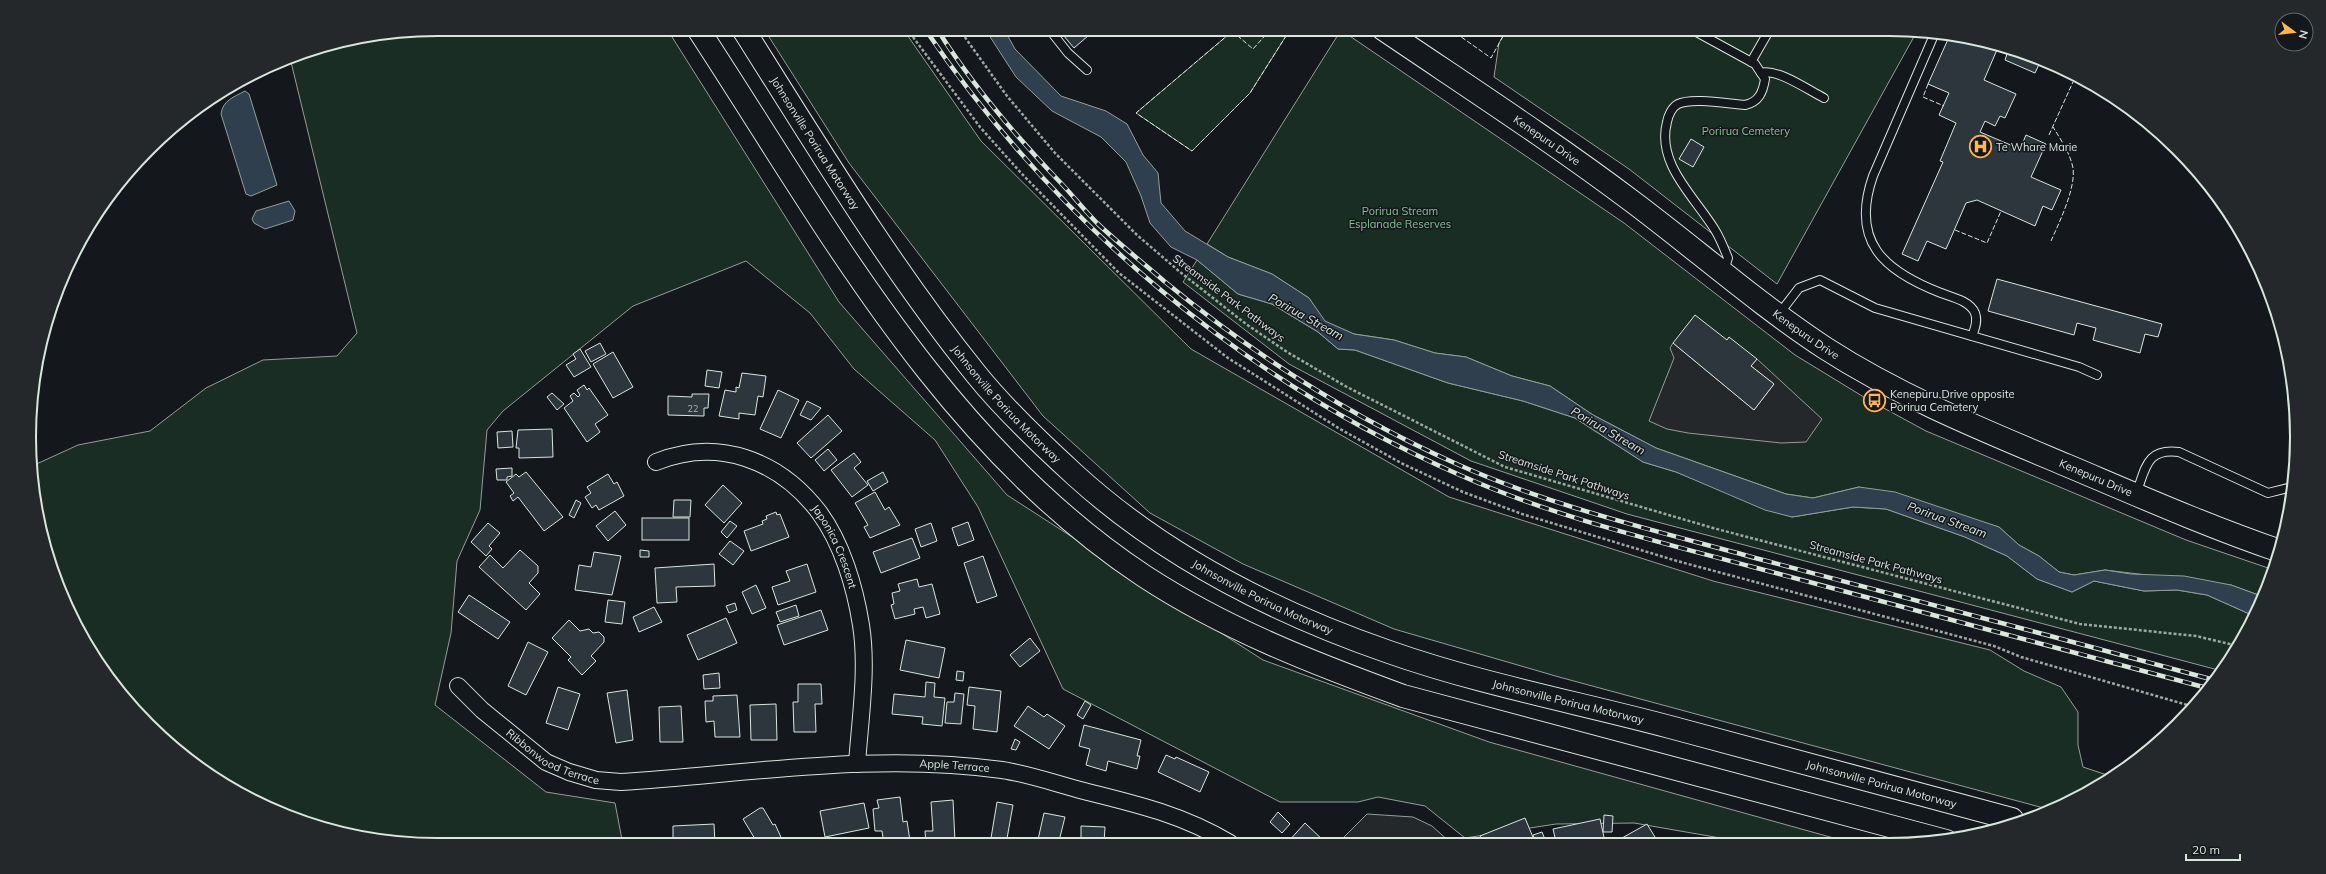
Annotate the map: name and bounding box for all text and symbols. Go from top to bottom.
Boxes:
north arrow [2274,12,2314,52]
text: N [2296,29,2311,40]
street label: Johnsonville Porirua Motorway [768,74,863,212]
street label: Kenepuru Drive [1511,112,1583,168]
park label: Porirua Cemetery [1702,124,1790,138]
hospital icon: Te Whare Marie [1967,134,1993,160]
place label: Te Whare Marie [1996,140,2077,154]
park label: Porirua Stream Esplanade Reserves [1349,204,1451,231]
street label: Streamside Park Pathways [1170,251,1288,345]
water label: Porirua Stream [1266,290,1346,343]
street label: Kenepuru Drive [1770,306,1842,362]
street label: Johnsonville Porirua Motorway [949,342,1064,466]
bus stop icon: Kenepuru Drive opposite Porirua Cemetery [1862,387,1888,413]
place label: Kenepuru Drive opposite Porirua Cemetery [1890,387,2014,414]
house number: 22 [688,403,698,414]
water label: Porirua Stream [1568,403,1648,458]
street label: Streamside Park Pathways [1497,447,1631,503]
street label: Kenepuru Drive [2057,456,2135,499]
water label: Porirua Stream [1905,498,1989,541]
street label: Japonica Crescent [809,501,860,590]
street label: Streamside Park Pathways [1808,537,1944,587]
street label: Johnsonville Porirua Motorway [1190,556,1335,637]
street label: Johnsonville Porirua Motorway [1491,676,1645,727]
street label: Ribbonwood Terrace [503,726,600,787]
street label: Apple Terrace [919,756,990,775]
street label: Johnsonville Porirua Motorway [1805,757,1958,811]
scale bar [2186,836,2240,862]
text: 20 m [2192,842,2220,857]

